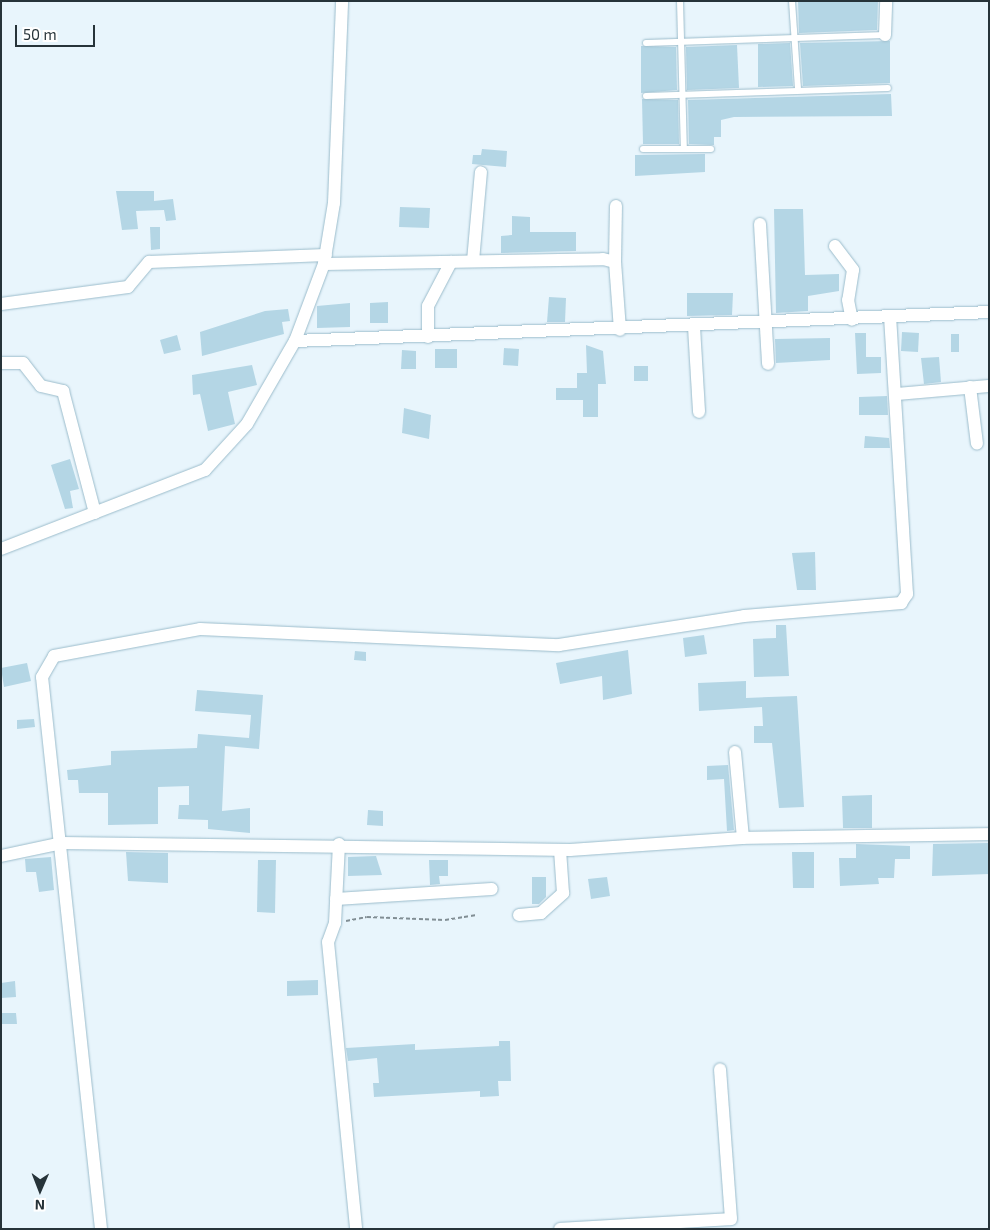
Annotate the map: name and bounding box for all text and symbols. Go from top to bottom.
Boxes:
scale bar [18,15,98,47]
text: 50 m [23,25,57,43]
north arrow [15,1165,65,1215]
text: N [35,1197,45,1214]

